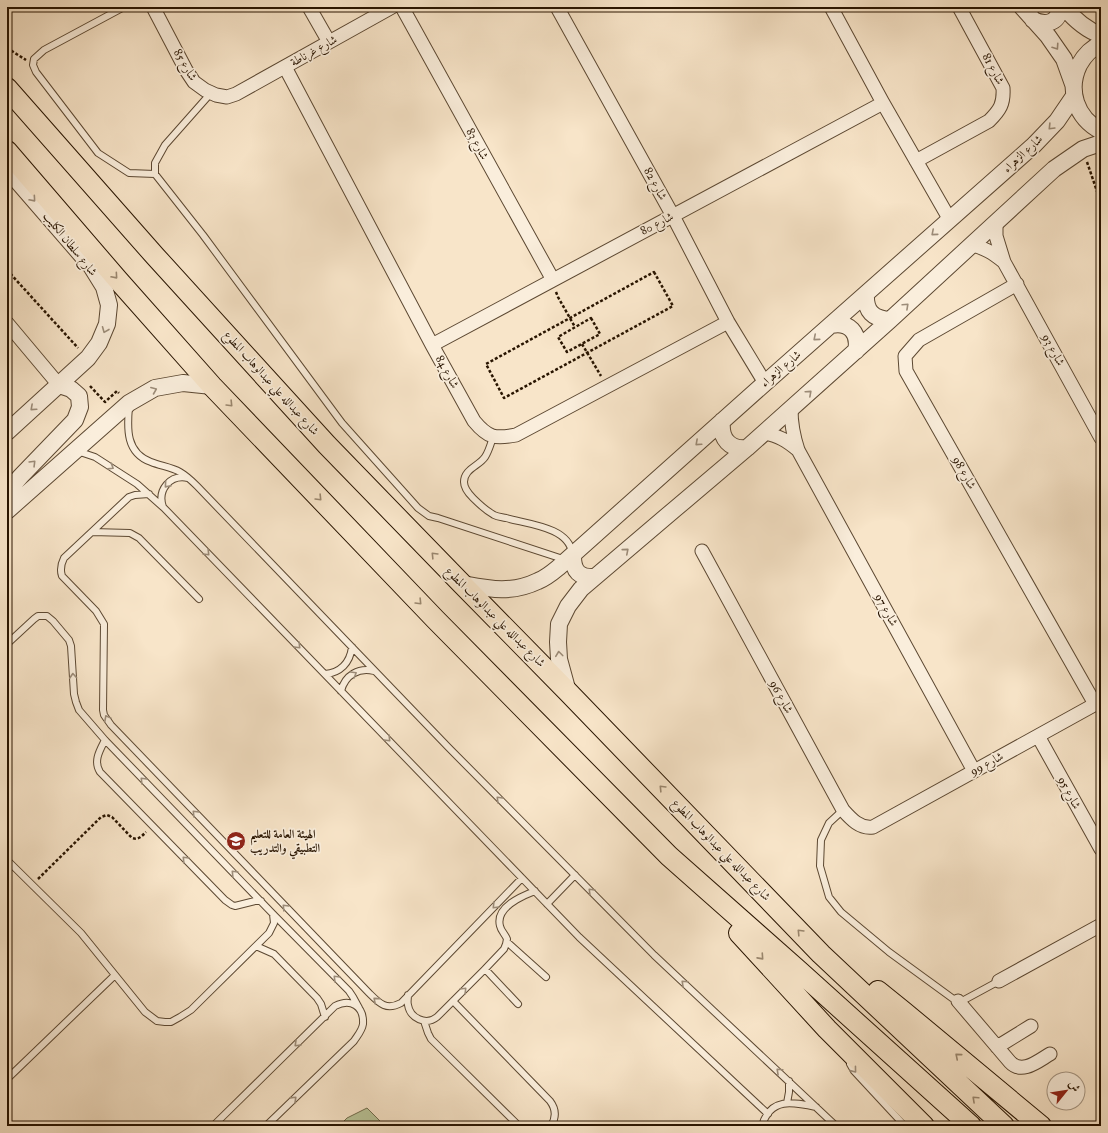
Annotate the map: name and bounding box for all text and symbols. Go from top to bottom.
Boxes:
street label: شارع غرناطة [288,32,342,73]
one-way arrow [1051,43,1059,50]
street label: شارع 85 [167,46,200,85]
street label: شارع 81 [976,51,1008,89]
one-way arrow [1048,122,1056,130]
street label: شارع 83 [460,126,492,164]
street label: شارع الزهراء [1000,132,1048,178]
street label: شارع 82 [637,165,670,205]
one-way arrow [28,194,35,201]
street label: شارع سلطان الكليب [37,209,101,281]
street label: شارع 80 [638,209,678,242]
one-way arrow [932,229,939,236]
one-way arrow [110,271,117,279]
one-way arrow [901,304,908,311]
one-way arrow [101,327,109,334]
street label: شارع عبدالله علي عبدالوهاب المطوع [217,328,322,441]
street label: شارع 93 [1035,331,1068,370]
one-way arrow [813,333,821,341]
street label: شارع الزهراء [758,347,806,393]
street label: شارع 84 [429,353,462,393]
one-way arrow [150,386,157,394]
one-way arrow [804,390,812,398]
one-way arrow [225,399,232,407]
one-way arrow [30,404,38,411]
one-way arrow [695,439,703,446]
street label: شارع 98 [946,453,979,494]
one-way arrow [28,460,36,468]
one-way arrow [106,462,113,469]
one-way arrow [165,480,172,488]
one-way arrow [315,493,322,501]
one-way arrow [203,548,210,556]
one-way arrow [621,548,628,555]
one-way arrow [431,552,438,560]
street label: شارع عبدالله علي عبدالوهاب المطوع [439,564,548,673]
street label: شارع 97 [868,590,901,631]
one-way arrow [414,597,422,605]
one-way arrow [293,641,301,649]
one-way arrow [555,651,564,657]
one-way arrow [350,672,357,679]
one-way arrow [68,673,77,679]
street label: شارع 96 [763,677,796,718]
one-way arrow [104,715,111,722]
one-way arrow [383,734,391,742]
street label: شارع 99 [967,749,1008,782]
street label: شارع 95 [1051,773,1084,813]
one-way arrow [140,777,148,785]
one-way arrow [659,785,666,793]
one-way arrow [496,796,504,804]
street label: شارع عبدالله علي عبدالوهاب المطوع [666,796,774,907]
one-way arrow [192,810,200,818]
place label: الهيئة العامة للتعليم التطبيقي والتدريب [250,827,321,860]
school or university icon: الهيئة العامة للتعليم التطبيقي والتدريب [225,830,247,852]
one-way arrow [182,856,190,864]
one-way arrow [231,870,238,878]
one-way arrow [588,888,596,896]
one-way arrow [492,901,500,909]
one-way arrow [283,904,290,911]
one-way arrow [798,929,805,937]
one-way arrow [757,952,764,960]
one-way arrow [333,975,341,983]
one-way arrow [681,980,689,987]
one-way arrow [460,987,467,995]
one-way arrow [373,997,380,1004]
one-way arrow [294,1039,302,1047]
one-way arrow [955,1054,962,1061]
one-way arrow [850,1066,857,1073]
one-way arrow [776,1069,784,1076]
north arrow [1046,1071,1086,1111]
text: ش [1066,1078,1083,1094]
one-way arrow [289,1096,297,1104]
one-way arrow [972,1096,980,1104]

